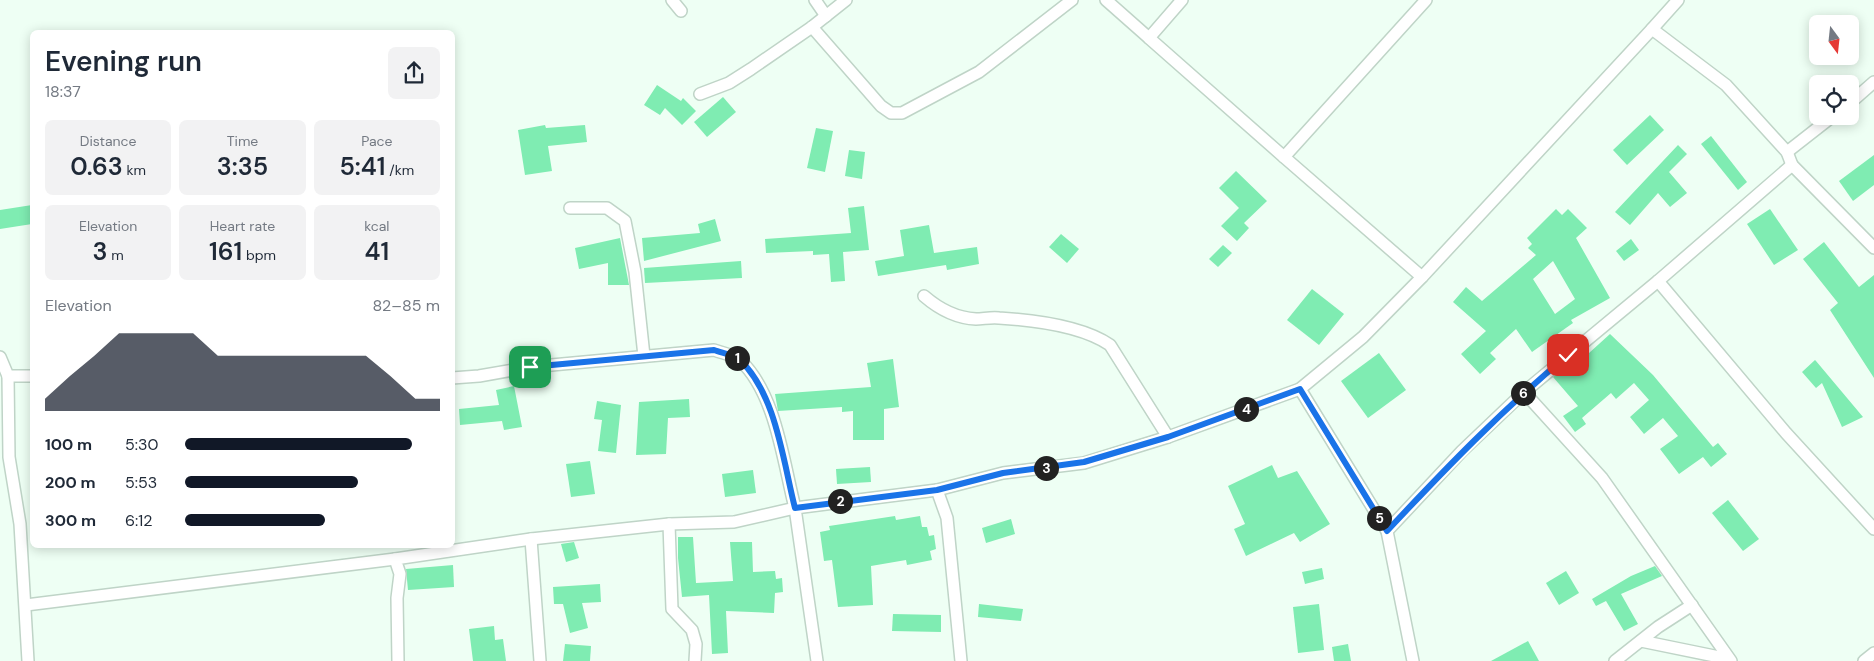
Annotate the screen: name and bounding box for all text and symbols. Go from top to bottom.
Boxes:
north arrow [1809,15,1859,65]
map controls [1809,15,1859,125]
text: Evening run [45,43,202,80]
button: share [388,47,440,99]
button: locate [1809,75,1859,125]
text: 18:37 [45,81,81,102]
text: Distance [80,132,137,150]
text: Time [227,132,258,150]
text: Pace [361,132,393,150]
text: 0.63 [70,150,123,183]
text: 3:35 [217,150,268,183]
text: 5:41 [339,150,385,183]
text: km [123,161,146,179]
text: /km [385,161,414,179]
text: Elevation [79,217,137,235]
text: Heart rate [210,217,275,235]
text: kcal [364,217,389,235]
text: 3 [93,235,108,268]
text: 161 [209,235,242,268]
text: 41 [365,235,389,268]
text: m [108,246,124,264]
text: bpm [242,246,276,264]
text: Elevation [45,295,112,316]
text: 82–85 m [373,295,440,316]
pin [1547,334,1589,376]
icon: check [1554,341,1582,369]
pin [509,346,551,388]
pin: 1 [724,346,750,370]
text: 1 [735,349,740,367]
icon: arrive [516,353,544,381]
pin: 6 [1510,380,1536,406]
text: 6 [1519,384,1528,402]
pin: 4 [1234,396,1258,422]
text: 4 [1242,400,1251,418]
text: 100 m [45,434,92,455]
text: 5:30 [125,434,158,455]
pin: 3 [1034,456,1058,480]
text: 3 [1042,459,1051,477]
text: 200 m [45,472,96,493]
text: 5:53 [125,472,157,493]
pin: 2 [828,488,852,514]
text: 2 [836,492,845,510]
pin: 5 [1366,506,1392,530]
text: 5 [1375,509,1384,527]
text: 300 m [45,510,96,531]
text: 6:12 [125,510,153,531]

